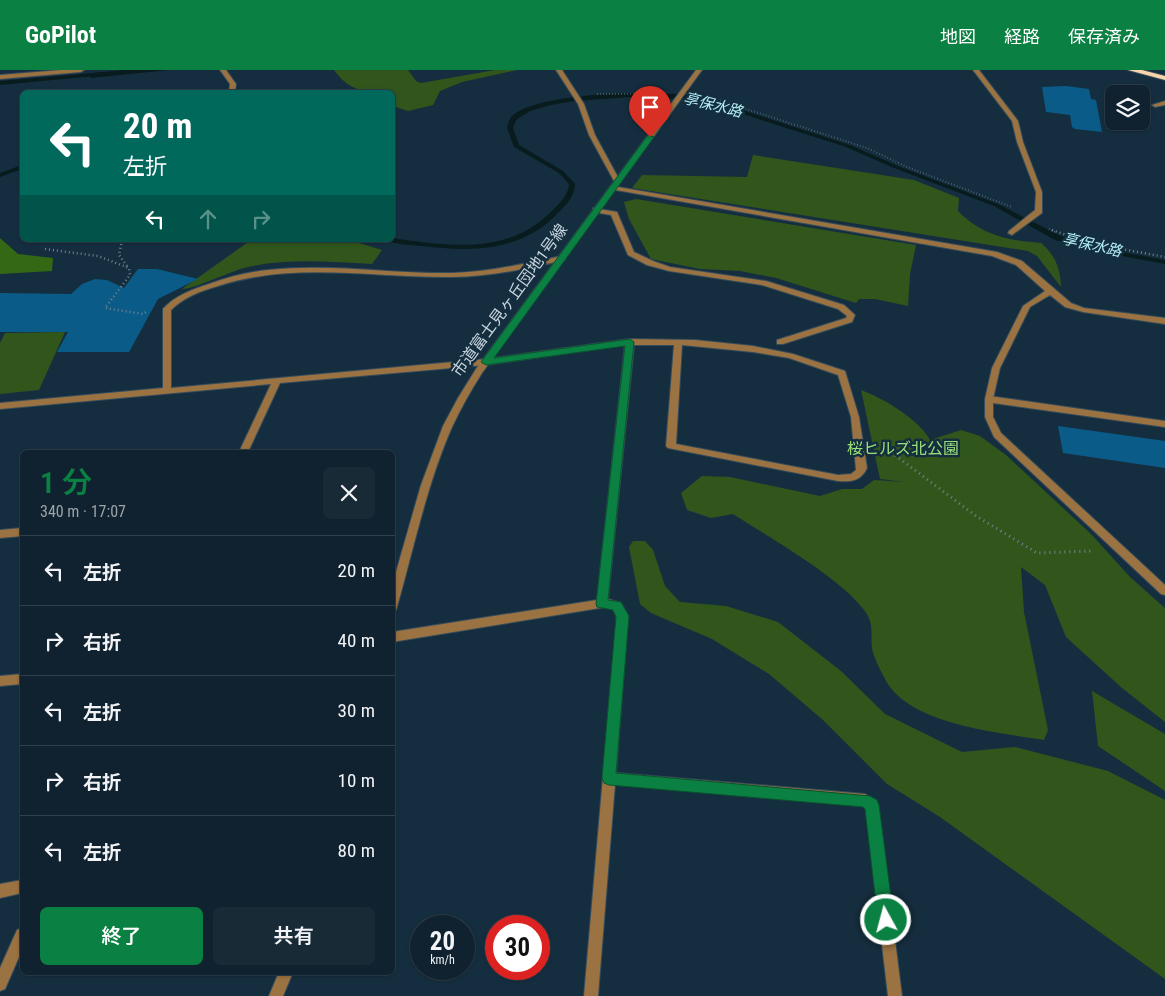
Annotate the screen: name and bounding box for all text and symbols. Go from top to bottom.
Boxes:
text: GoPilot [25,21,96,49]
text: 地図 [940,26,976,47]
text: 経路 [1004,26,1040,47]
text: 保存済み [1068,26,1140,47]
map controls [1105,85,1150,130]
button: layers [1105,85,1150,130]
pin [629,86,671,137]
water label: 享保水路 [682,89,746,121]
icon: arrive [636,93,664,121]
text: 20 m [123,106,192,147]
icon: left [40,110,105,175]
text: 左折 [123,154,167,179]
icon: left [141,205,169,233]
icon: ahead [194,205,222,233]
icon: right [247,205,275,233]
street label: 市道富士見ヶ丘団地1号線 [448,220,571,380]
water label: 享保水路 [1061,229,1125,261]
park label: 桜ヒルズ北公園 [847,439,959,458]
text: 1 分 [40,465,92,500]
button: close [323,467,375,519]
text: 340 m · 17:07 [40,502,126,521]
icon: left [40,557,68,585]
text: 20 m [338,559,375,582]
text: 左折 [83,561,121,584]
icon: right [40,627,68,655]
text: 40 m [338,629,375,652]
text: 右折 [83,631,121,654]
icon: left [40,697,68,725]
text: 30 m [338,699,375,722]
text: 左折 [83,701,121,724]
icon: right [40,767,68,795]
text: 10 m [338,769,375,792]
text: 右折 [83,771,121,794]
icon: left [40,837,68,865]
text: 80 m [338,839,375,862]
text: 左折 [83,841,121,864]
position arrow [859,893,911,945]
button: 終了 [40,907,203,965]
button: 共有 [213,907,375,965]
speed limit sign: 30 [485,915,550,980]
text: 20 [430,927,455,956]
text: km/h [430,953,455,967]

